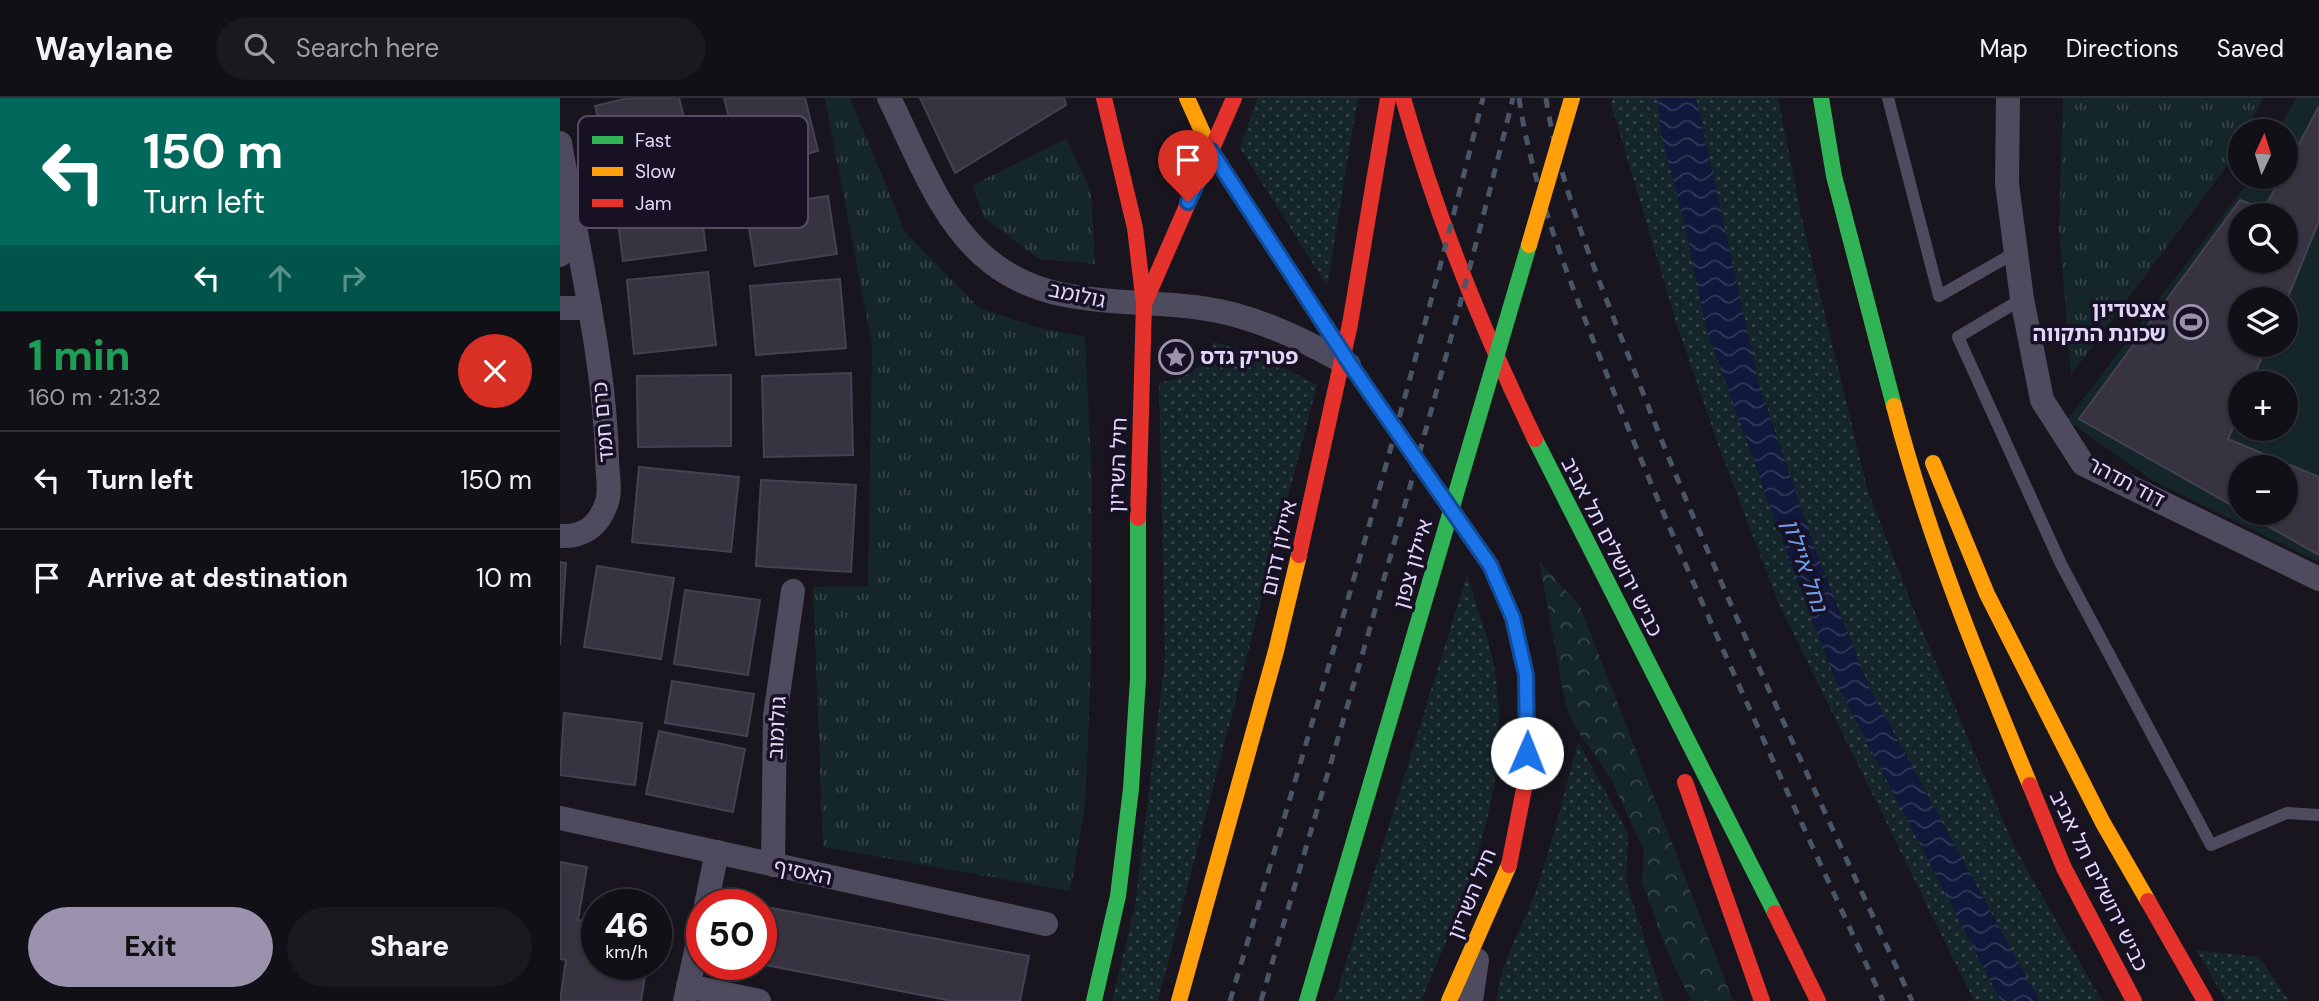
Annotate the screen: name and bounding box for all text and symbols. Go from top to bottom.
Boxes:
search box [216,17,706,80]
text: Waylane [35,27,174,70]
icon: search [240,29,278,67]
text: Search here [296,31,439,65]
text: Map [1980,33,2028,64]
text: Directions [2066,33,2179,64]
text: Saved [2217,33,2284,64]
legend [578,116,808,228]
text: 150 m [143,119,283,183]
north arrow [2228,119,2298,189]
map controls [2228,119,2298,525]
icon: left [28,126,119,217]
text: Fast [635,128,671,153]
pin [1158,130,1218,202]
icon: arrive [1169,141,1207,179]
text: Slow [635,159,676,184]
text: Turn left [143,181,265,223]
text: Jam [635,191,672,216]
button: search [2228,203,2298,273]
icon: left [188,259,226,297]
icon: ahead [261,259,299,297]
icon: right [334,259,372,297]
street label: גולומב [1046,275,1108,315]
button: layers [2228,287,2298,357]
place label: אצטדיון שכונת התקווה [2033,296,2166,348]
sports icon: אצטדיון שכונת התקווה [2172,303,2210,341]
text: 1 min [28,328,131,383]
button: close [458,334,532,408]
place icon: פטריק גדס [1157,338,1195,376]
place label: פטריק גדס [1200,343,1298,371]
button: + [2228,371,2298,441]
street label: כרם חמד [586,380,620,464]
text: 160 m · 21:32 [28,382,161,412]
street label: חיל השריון [1102,417,1134,513]
street label: דוד תדהר [2083,450,2169,514]
street label: כביש ירושלים תל אביב [1555,453,1669,641]
button: − [2228,455,2298,525]
icon: left [28,461,66,499]
text: Turn left [87,463,194,497]
text: 150 m [460,463,532,497]
street label: איילון דרום [1254,498,1304,598]
water label: נחל איילון [1775,514,1836,618]
street label: איילון צפון [1387,516,1439,612]
icon: arrive [28,559,66,597]
text: Arrive at destination [87,561,348,595]
text: 10 m [476,561,532,595]
street label: גולומוב [761,695,793,760]
position arrow [1490,716,1564,790]
street label: כביש ירושלים תל אביב [2043,786,2155,976]
street label: חיל השריון [1441,845,1503,943]
street label: האסיף [771,852,835,892]
speed limit sign: 50 [686,889,777,980]
text: 46 [604,902,649,948]
button: Exit [28,907,273,987]
button: Share [287,907,532,987]
text: km/h [605,940,648,964]

